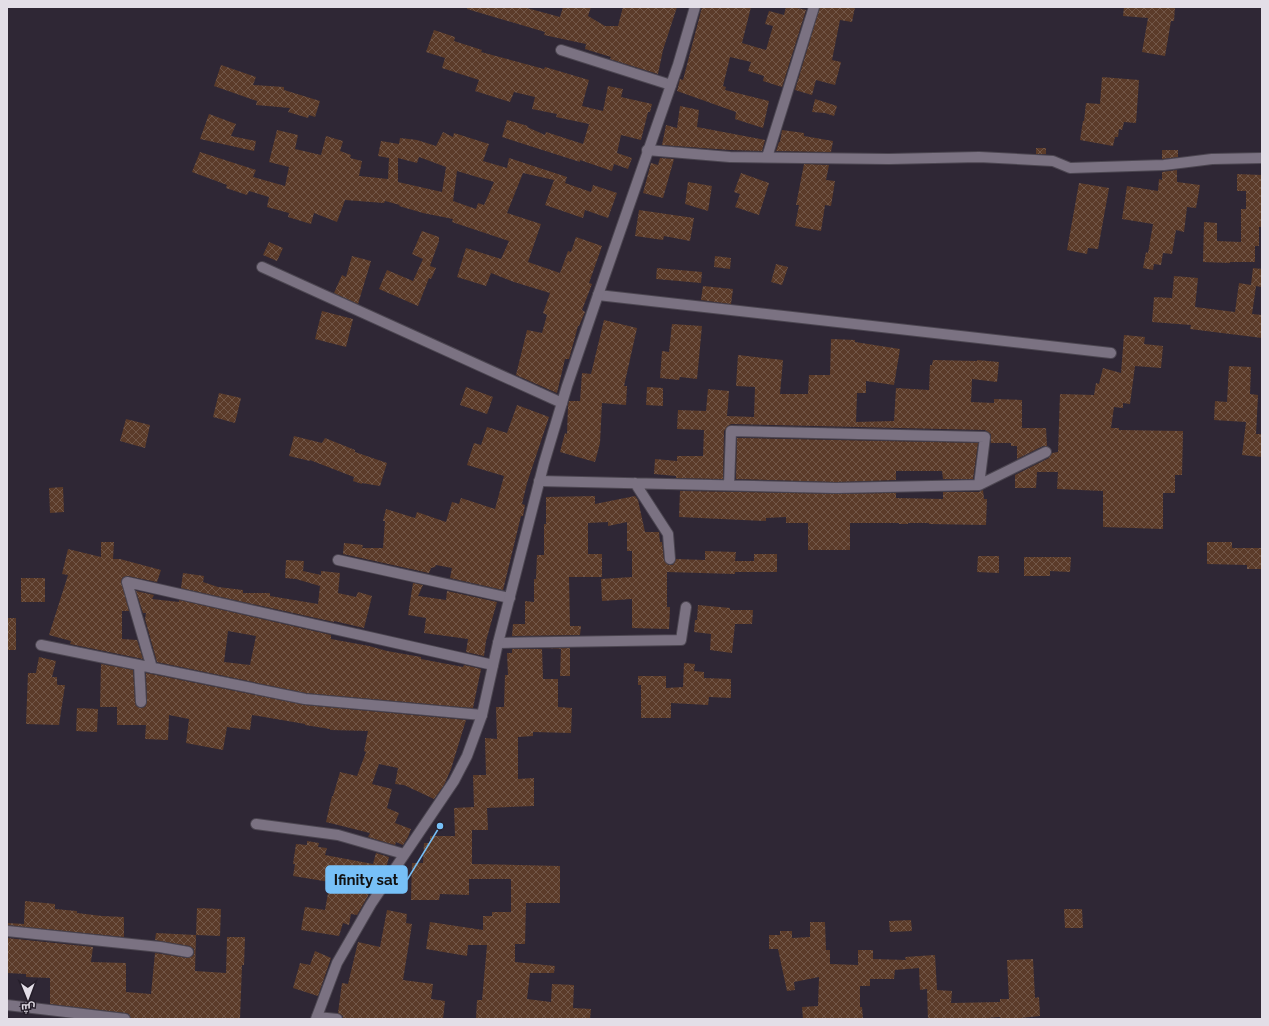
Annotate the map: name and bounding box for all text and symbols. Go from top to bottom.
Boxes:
callout: Ifinity sat [326,866,407,893]
text: Ifinity sat [334,871,398,889]
north arrow [8,978,48,1018]
text: ش [21,1001,35,1014]

